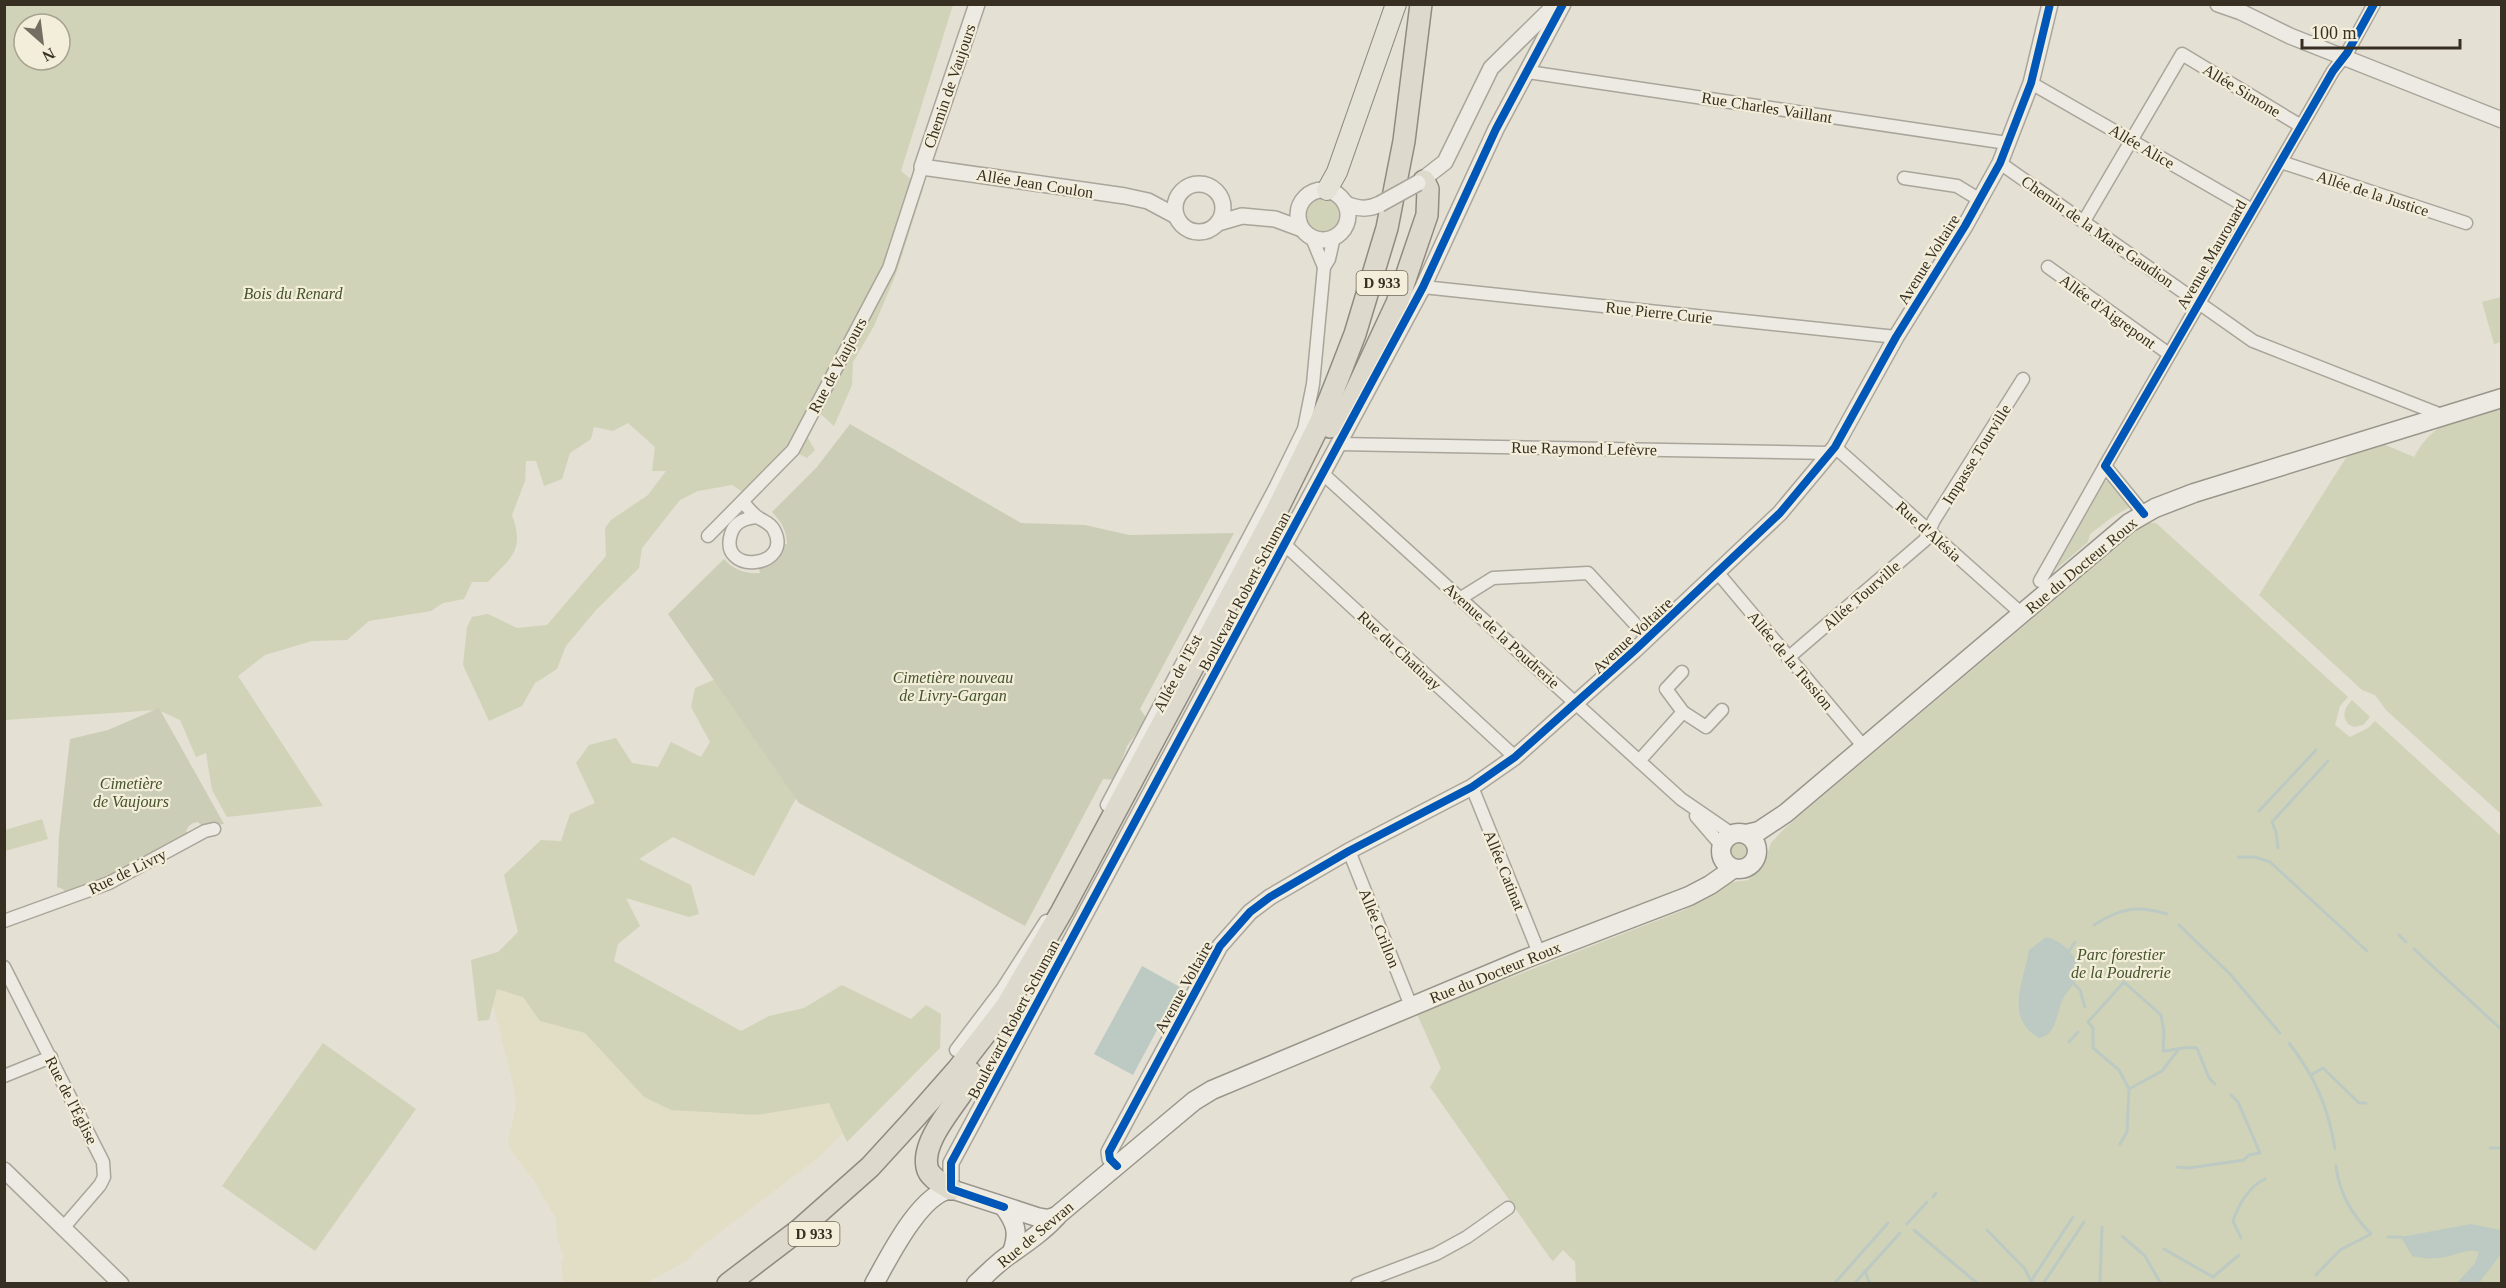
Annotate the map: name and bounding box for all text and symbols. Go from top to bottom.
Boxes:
north arrow [12,12,72,72]
scale bar [2302,12,2460,50]
street label: Chemin de Vaujours [920,22,980,151]
text: 100 m [2311,23,2357,43]
text: N [39,45,58,65]
street label: Allée Simone [2200,61,2284,120]
street label: Rue Charles Vaillant [1700,89,1834,126]
street label: Allée Alice [2106,121,2177,172]
street label: Allée Jean Coulon [975,166,1095,201]
street label: Allée de la Justice [2315,167,2431,220]
street label: Chemin de la Mare Gaudion [2018,172,2177,291]
street label: Avenue Maurouard [2173,196,2250,312]
street label: Avenue Voltaire [1894,211,1963,307]
road number: D 933 [1356,271,1408,295]
street label: Allée d'Aigrepont [2056,271,2159,353]
park label: Bois du Renard [244,285,343,302]
street label: Rue Pierre Curie [1605,298,1713,327]
street label: Rue de Vaujours [805,315,871,416]
street label: Impasse Tourville [1939,401,2015,508]
street label: Rue Raymond Lefèvre [1511,439,1657,459]
street label: Rue d'Alésia [1893,498,1965,565]
street label: Boulevard Robert Schuman [1195,509,1294,674]
street label: Rue du Docteur Roux [2022,514,2140,617]
street label: Allée Tourville [1819,557,1903,634]
street label: Avenue de la Poudrerie [1440,579,1563,692]
street label: Avenue Voltaire [1589,594,1676,677]
street label: Rue du Chatinay [1354,607,1445,694]
street label: Allée de la Tussion [1745,608,1837,713]
street label: Allée de l'Est [1150,631,1205,715]
park label: Cimetière nouveau de Livry-Gargan [893,669,1013,705]
park label: Cimetière de Vaujours [93,775,169,811]
street label: Allée Catinat [1481,828,1529,913]
street label: Rue de Livry [86,845,169,898]
street label: Allée Crillon [1356,886,1403,970]
street label: Boulevard Robert Schuman [964,937,1063,1102]
street label: Avenue Voltaire [1151,938,1216,1036]
street label: Rue du Docteur Roux [1427,938,1563,1007]
park label: Parc forestier de la Poudrerie [2071,946,2171,981]
street label: Rue de l'Église [41,1053,102,1147]
street label: Rue de Sevran [994,1198,1077,1271]
road number: D 933 [788,1222,840,1246]

